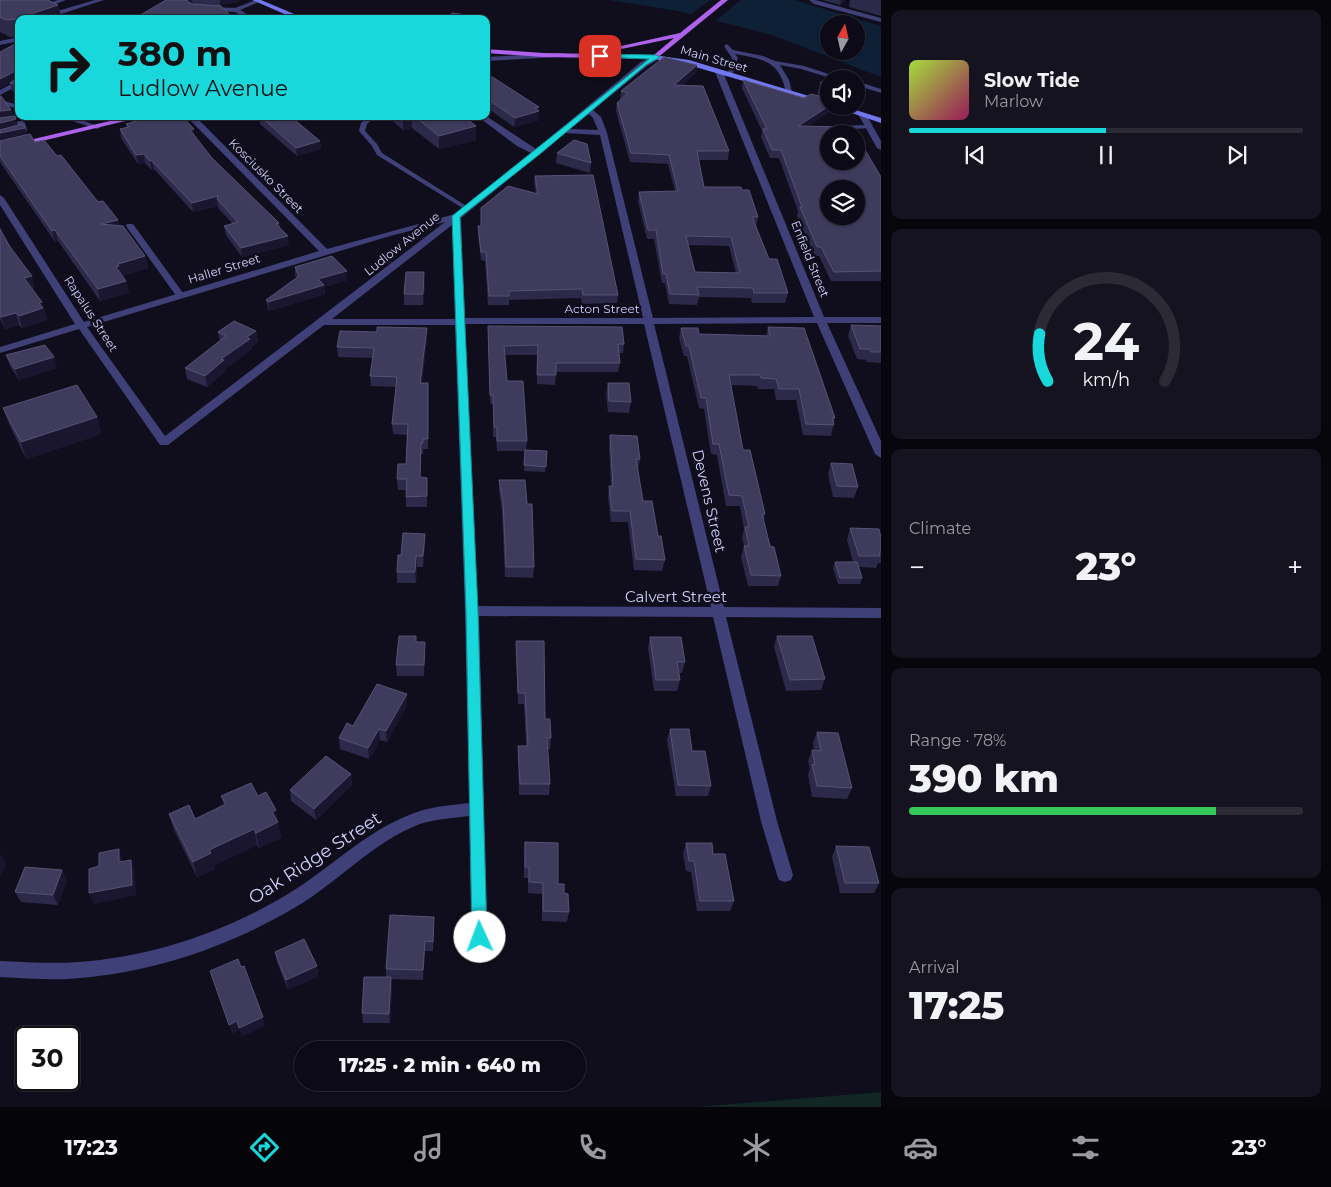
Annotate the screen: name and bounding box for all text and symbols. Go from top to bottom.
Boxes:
north arrow [820,15,865,60]
map controls [820,15,865,225]
text: 380 m [118,32,232,75]
icon: right [35,35,100,100]
pin [579,35,621,77]
icon: arrive [586,42,614,70]
street label: Main Street [679,42,750,75]
text: Slow Tide [984,69,1080,92]
button: sound [820,70,865,115]
text: Ludlow Avenue [118,75,288,102]
text: Marlow [984,92,1043,111]
button: search [820,125,865,170]
street label: Kosciusko Street [226,135,307,216]
icon: previous [961,141,989,169]
icon: pause [1092,141,1120,169]
icon: next [1223,141,1251,169]
button: layers [820,180,865,225]
street label: Ludlow Avenue [361,209,442,279]
street label: Enfield Street [788,218,833,300]
street label: Haller Street [186,250,262,287]
street label: Rapalus Street [61,273,122,355]
street label: Acton Street [564,301,640,316]
text: 24 [1073,310,1139,373]
text: km/h [1082,369,1130,390]
street label: Devens Street [688,448,731,554]
text: Climate [909,519,971,538]
text: 23° [1076,543,1136,590]
text: − [909,550,925,584]
text: + [1287,550,1303,584]
street label: Calvert Street [625,587,727,606]
text: Range · 78% [909,731,1006,750]
text: 390 km [909,755,1059,802]
street label: Oak Ridge Street [245,807,385,909]
position arrow [453,910,505,962]
text: Arrival [909,958,959,977]
text: 17:25 [909,982,1004,1029]
speed limit sign: 30 [15,1026,80,1091]
text: 17:25 · 2 min · 640 m [339,1054,541,1077]
icon: directions [247,1130,282,1165]
icon: music [411,1130,446,1165]
icon: phone [575,1130,610,1165]
icon: climate [739,1130,774,1165]
icon: car [903,1130,938,1165]
icon: filters [1068,1130,1103,1165]
text: 17:23 [65,1134,118,1161]
text: 23° [1232,1134,1266,1161]

